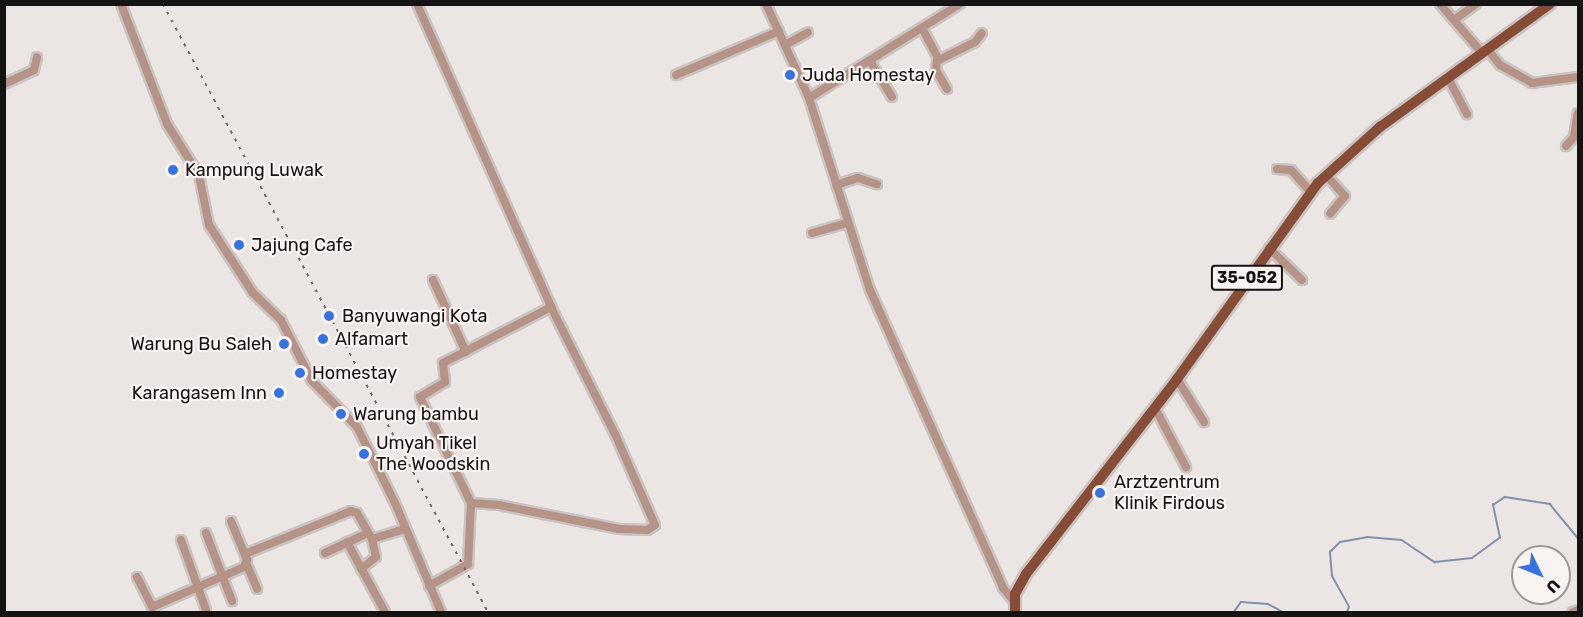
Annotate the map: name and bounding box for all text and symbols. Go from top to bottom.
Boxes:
place label: Juda Homestay [802,64,934,86]
marker: Juda Homestay [783,68,797,82]
place label: Kampung Luwak [185,159,323,181]
marker: Kampung Luwak [166,163,180,177]
place label: Jajung Cafe [251,234,353,256]
marker: Jajung Cafe [232,238,246,252]
road number: 35-052 [1210,265,1284,291]
place label: Banyuwangi Kota [342,305,487,327]
marker: Banyuwangi Kota [320,307,338,325]
place label: Alfamart [335,328,408,350]
marker: Alfamart [316,332,330,346]
place label: Warung Bu Saleh [130,333,272,355]
marker: Warung Bu Saleh [277,337,291,351]
place label: Homestay [312,362,397,384]
marker: Homestay [293,366,307,380]
place label: Karangasem Inn [132,382,267,404]
marker: Karangasem Inn [272,386,286,400]
place label: Warung bambu [353,403,479,425]
marker: Warung bambu [334,407,348,421]
place label: Umyah Tikel The Woodskin [376,433,491,476]
marker: Umyah Tikel The Woodskin [357,447,371,461]
place label: Arztzentrum Klinik Firdous [1114,472,1225,514]
marker: Arztzentrum Klinik Firdous [1091,484,1109,502]
north arrow [1511,545,1571,605]
text: U [1542,576,1564,597]

